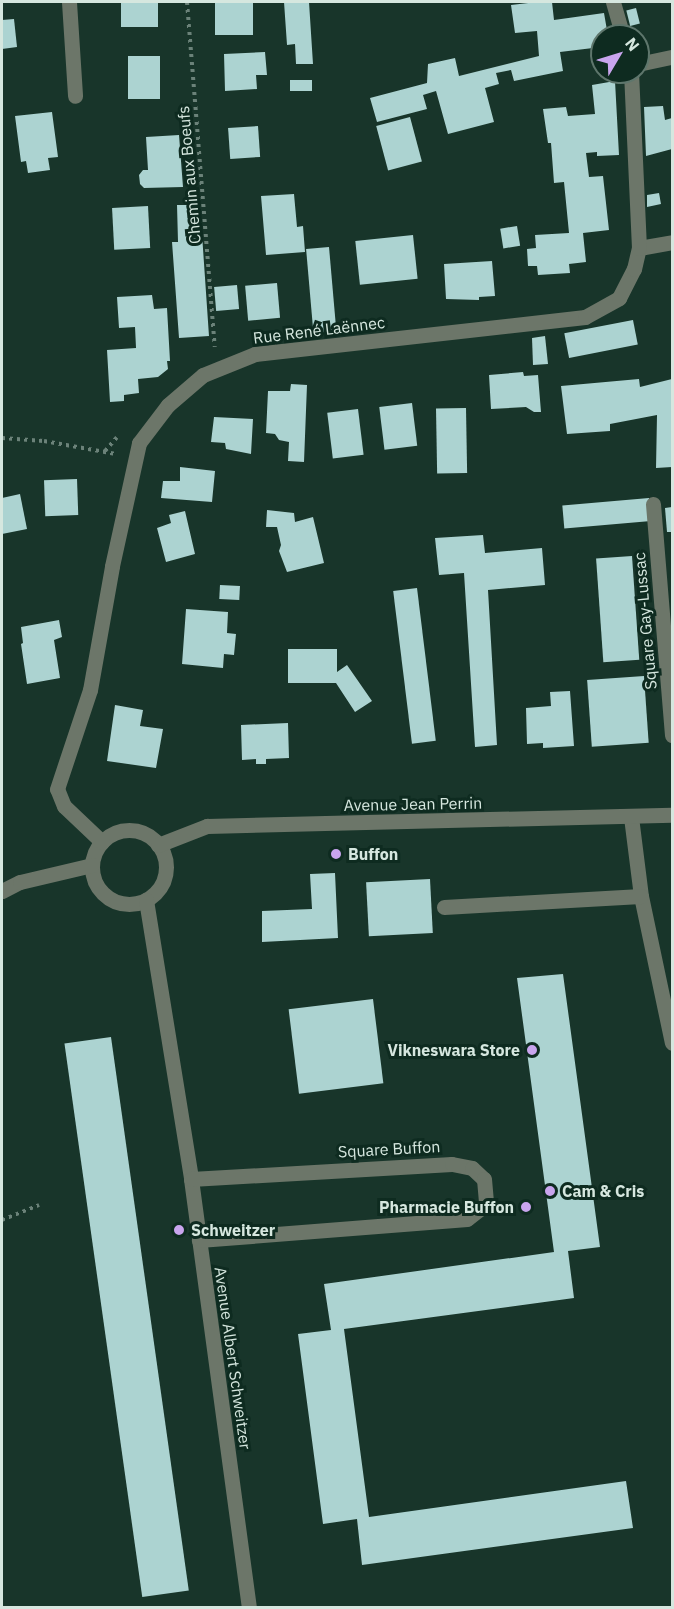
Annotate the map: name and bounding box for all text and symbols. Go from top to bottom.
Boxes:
north arrow [590,24,650,84]
text: N [621,33,644,55]
street label: Chemin aux Boeufs [173,105,205,245]
street label: Rue René Laënnec [252,312,386,348]
street label: Square Gay-Lussac [629,552,661,690]
street label: Avenue Jean Perrin [344,793,482,815]
place label: Buffon [348,844,398,864]
marker: Buffon [329,847,343,861]
place label: Vikneswara Store [388,1040,520,1060]
marker: Vikneswara Store [525,1043,539,1057]
street label: Square Buffon [337,1137,441,1161]
place label: Cam & Cris [562,1181,644,1201]
marker: Cam & Cris [543,1184,557,1198]
place label: Pharmacie Buffon [379,1197,514,1217]
marker: Pharmacie Buffon [519,1200,533,1214]
place label: Schweitzer [191,1220,275,1240]
marker: Schweitzer [172,1223,186,1237]
street label: Avenue Albert Schweitzer [211,1266,255,1450]

